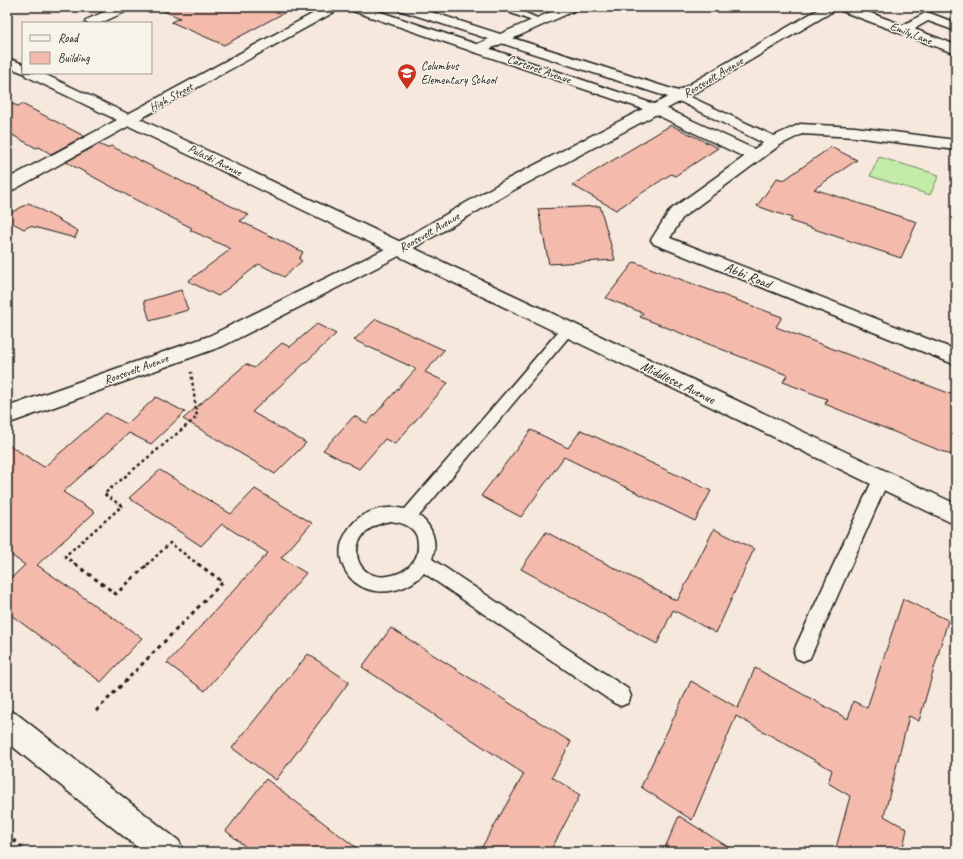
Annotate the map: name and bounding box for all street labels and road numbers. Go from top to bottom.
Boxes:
street label: Emily Lane [888,18,935,49]
street label: Carteret Avenue [505,51,574,88]
street label: Roosevelt Avenue [680,52,747,101]
street label: High Street [146,78,197,116]
street label: Pulaski Avenue [186,140,245,180]
street label: Roosevelt Avenue [396,208,463,256]
street label: Abbi Road [722,258,776,293]
street label: Roosevelt Avenue [102,350,171,388]
street label: Middlesex Avenue [638,357,719,408]

